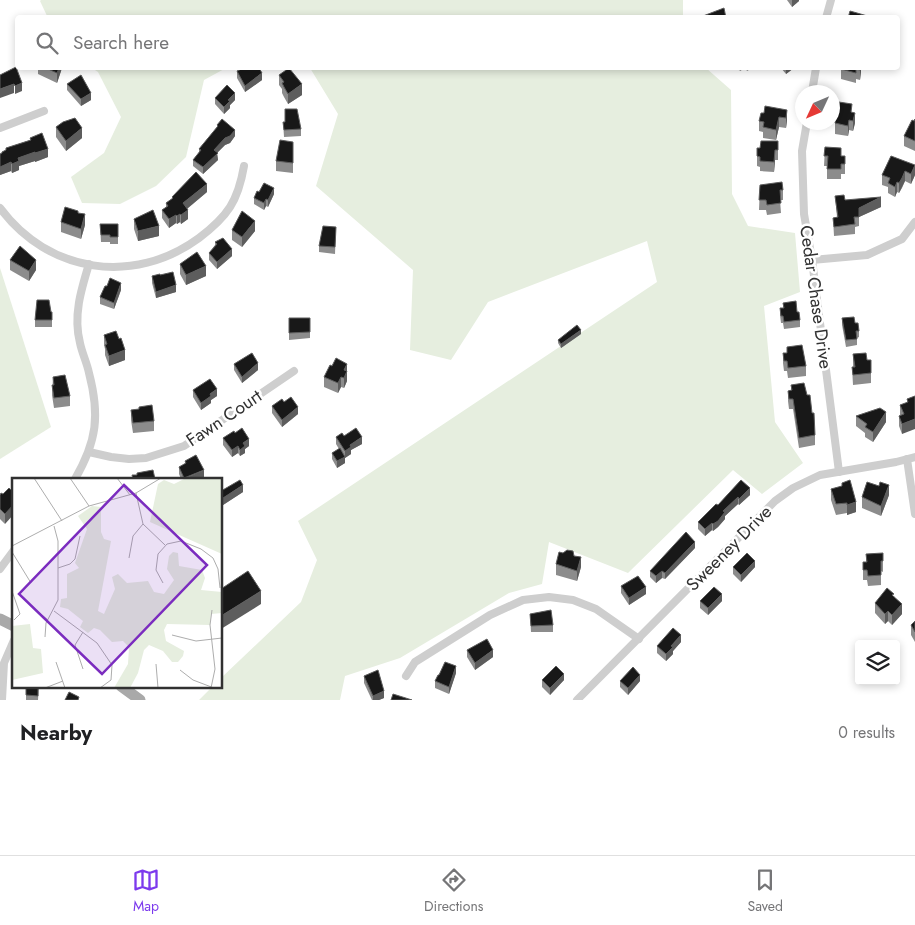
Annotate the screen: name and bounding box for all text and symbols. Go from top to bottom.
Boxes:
search box [15,15,900,70]
icon: search [33,29,61,57]
text: Search here [73,29,169,56]
north arrow [795,85,840,130]
street label: Cedar Chase Drive [793,224,839,370]
street label: Fawn Court [181,383,268,453]
inset map [12,478,222,688]
street label: Sweeney Drive [680,499,778,597]
map controls [855,640,900,685]
button: layers [855,640,900,685]
text: Nearby [20,718,92,748]
text: 0 results [838,721,895,744]
tab: Map [132,866,160,916]
tab: Directions [424,866,483,916]
tab: Saved [747,866,783,916]

